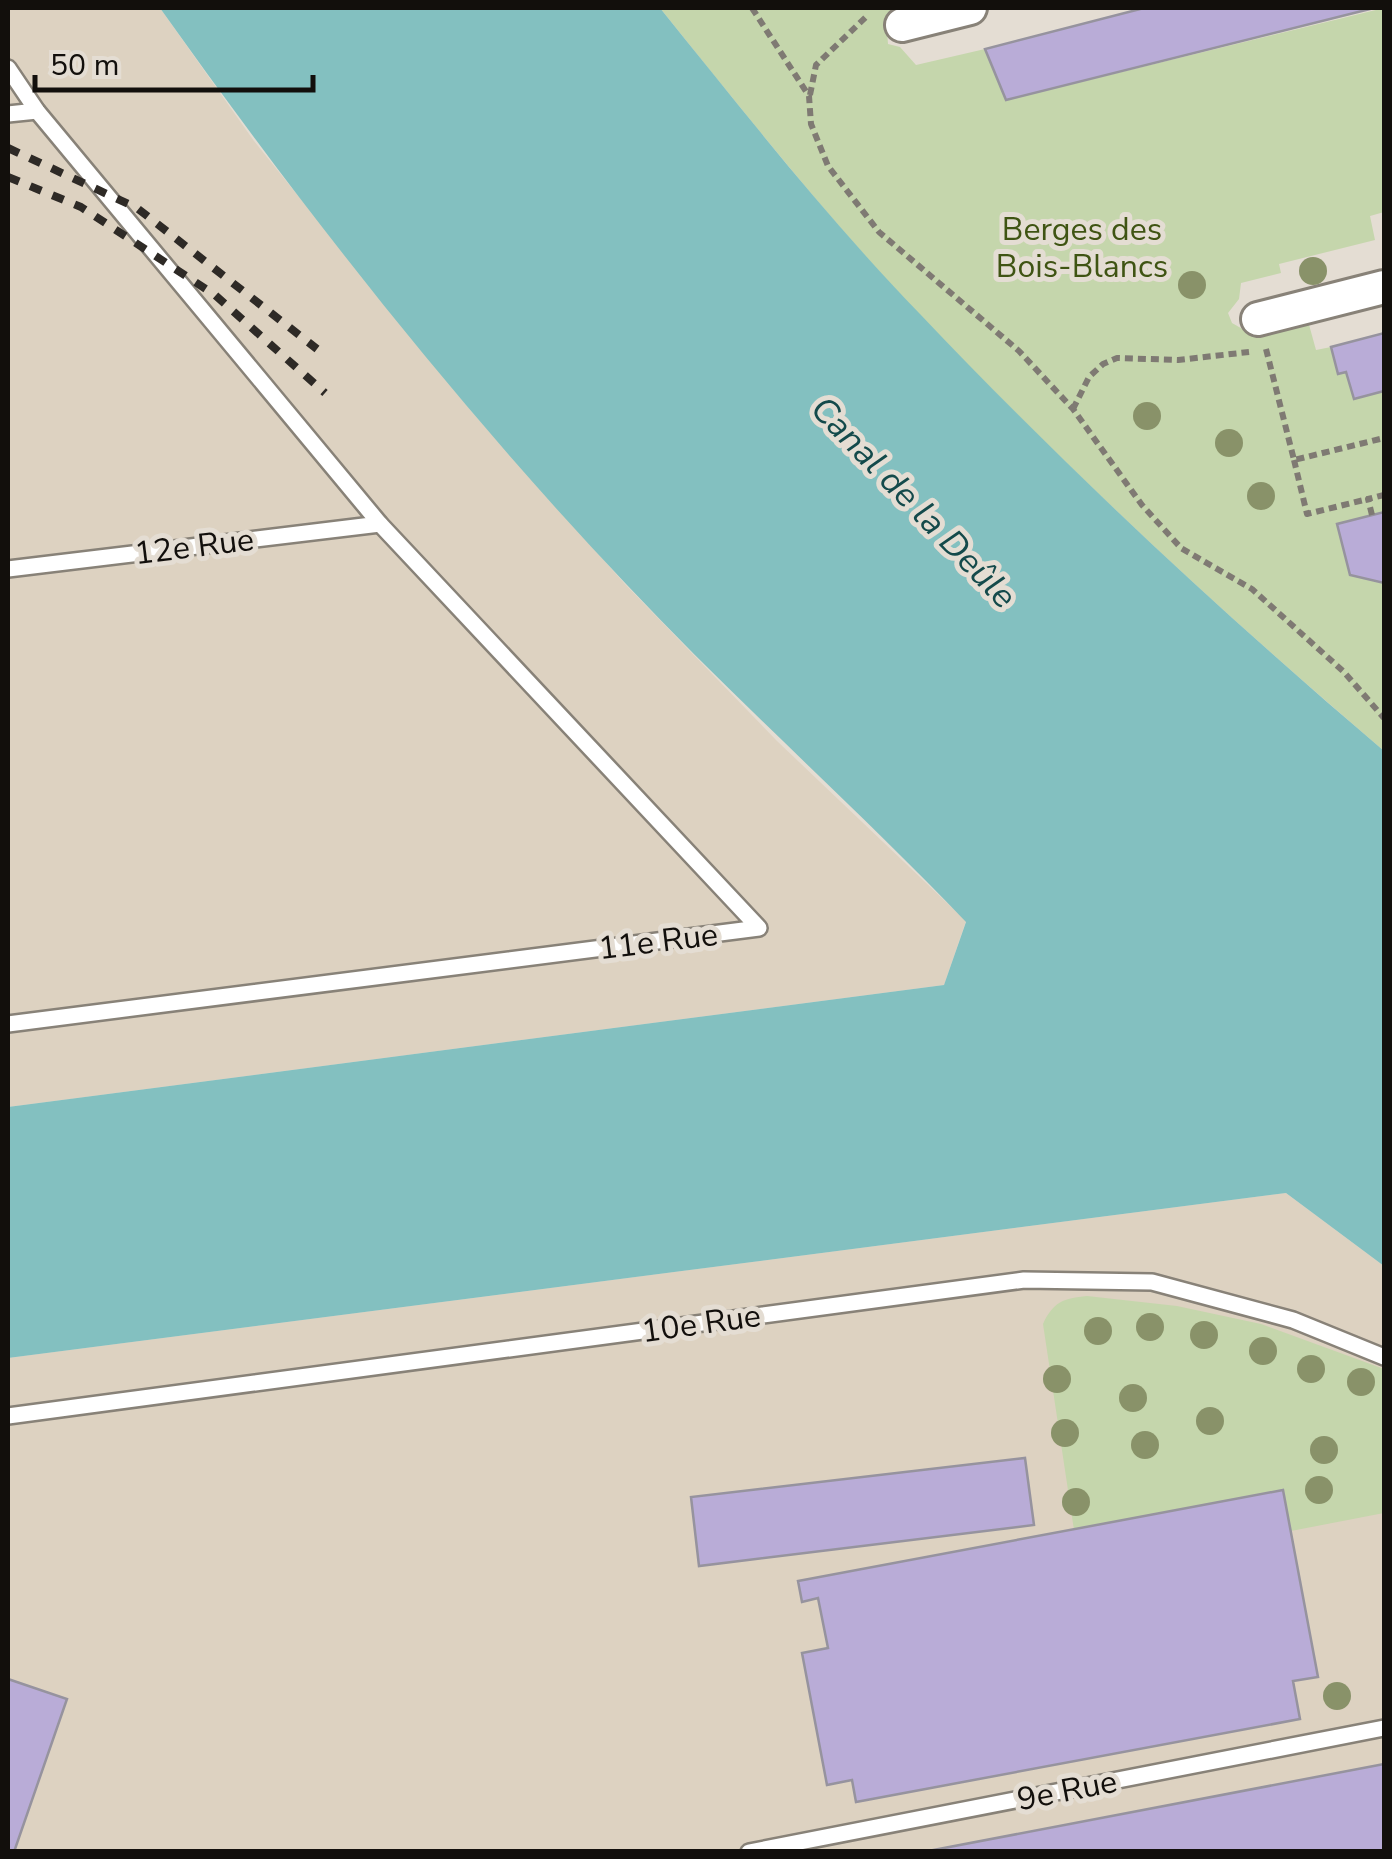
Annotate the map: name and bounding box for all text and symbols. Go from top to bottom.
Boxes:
scale bar [35,30,312,92]
text: 50 m [50,45,119,86]
park label: Berges des Bois-Blancs [996,208,1168,288]
water label: Canal de la Deûle [800,386,1027,619]
street label: 12e Rue [132,518,256,575]
street label: 11e Rue [596,913,720,970]
street label: 10e Rue [639,1294,764,1353]
street label: 9e Rue [1013,1760,1121,1821]

